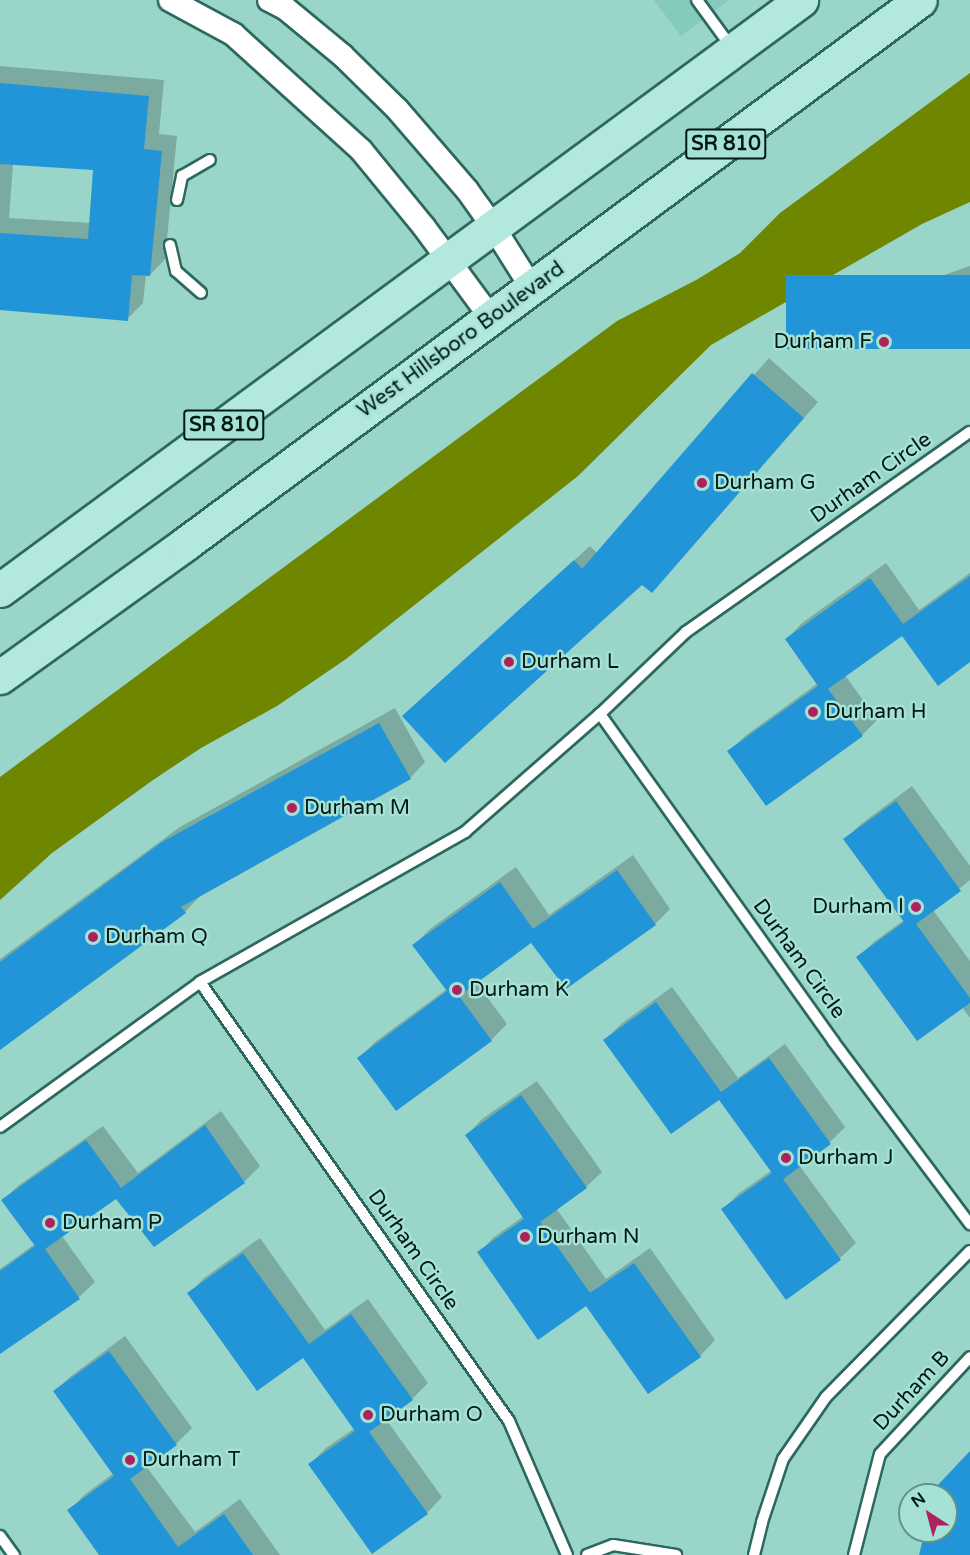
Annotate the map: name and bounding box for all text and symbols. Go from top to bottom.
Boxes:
road number: SR 810 [684,127,768,161]
street label: West Hillsboro Boulevard [353,256,569,424]
place label: Durham F [773,329,872,355]
marker: Durham F [877,335,891,349]
road number: SR 810 [182,408,266,442]
street label: Durham Circle [806,427,936,529]
place label: Durham G [714,470,816,496]
marker: Durham G [695,476,709,490]
place label: Durham L [521,649,619,675]
marker: Durham L [502,655,516,669]
place label: Durham H [825,699,927,725]
marker: Durham H [806,705,820,719]
place label: Durham M [304,795,410,821]
marker: Durham M [285,801,299,815]
street label: Durham Circle [747,894,851,1024]
place label: Durham I [812,894,904,920]
marker: Durham I [909,900,923,914]
place label: Durham Q [105,924,208,950]
marker: Durham Q [86,930,100,944]
place label: Durham K [469,977,569,1003]
marker: Durham K [450,983,464,997]
place label: Durham J [798,1145,894,1171]
marker: Durham J [779,1151,793,1165]
street label: Durham Circle [362,1185,464,1315]
place label: Durham P [62,1210,162,1236]
marker: Durham P [43,1216,57,1230]
place label: Durham N [537,1224,640,1250]
marker: Durham N [518,1230,532,1244]
street label: Durham B [869,1346,955,1436]
place label: Durham O [380,1402,483,1428]
marker: Durham O [361,1408,375,1422]
place label: Durham T [142,1447,241,1473]
marker: Durham T [123,1453,137,1467]
north arrow [898,1483,958,1543]
text: N [908,1488,930,1512]

